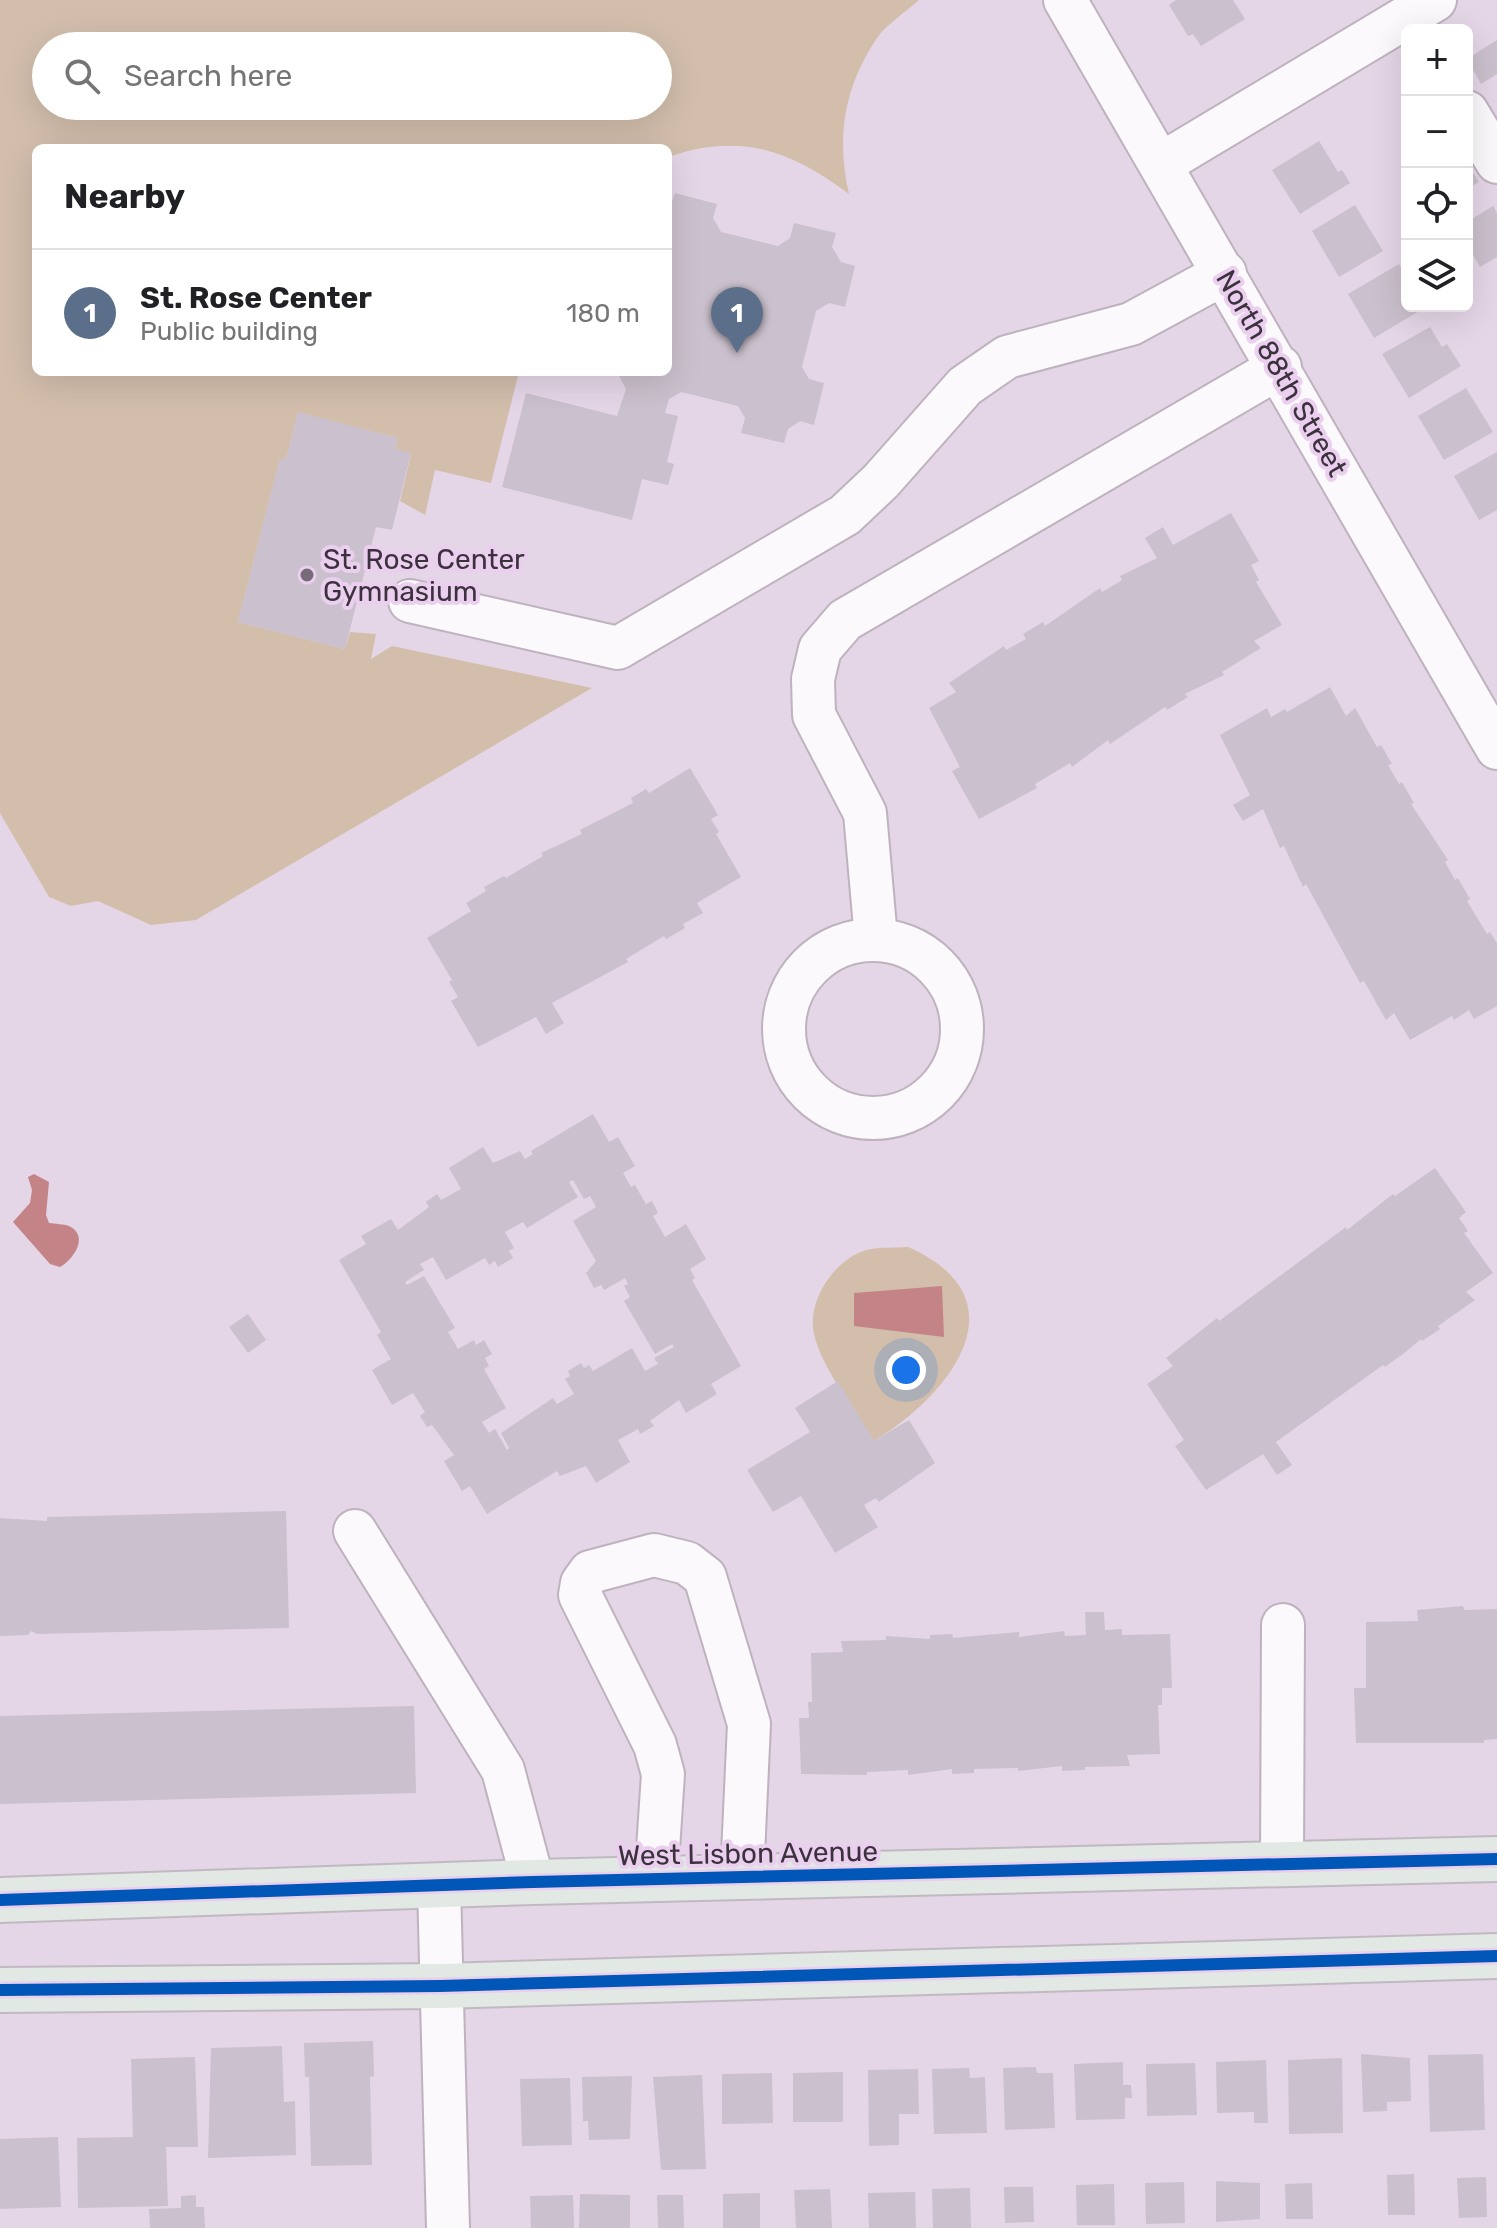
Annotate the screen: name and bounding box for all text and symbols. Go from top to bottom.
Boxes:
map controls [1401,24,1473,312]
button: + [1401,24,1473,96]
search box [32,32,672,120]
icon: search [60,54,104,98]
text: Search here [124,58,292,94]
button: − [1401,96,1473,168]
button: locate [1401,168,1473,240]
text: Nearby [64,176,185,217]
button: layers [1401,240,1473,312]
street label: North 88th Street [1209,264,1354,482]
text: St. Rose Center [140,280,372,316]
pin: 1 [711,287,763,353]
text: 1 [84,298,96,329]
text: 180 m [566,298,640,329]
text: Public building [140,316,318,347]
place label: St. Rose Center Gymnasium [323,543,525,608]
marker: St. Rose Center Gymnasium [298,566,316,584]
your location [886,1350,926,1390]
street label: West Lisbon Avenue [618,1835,878,1872]

